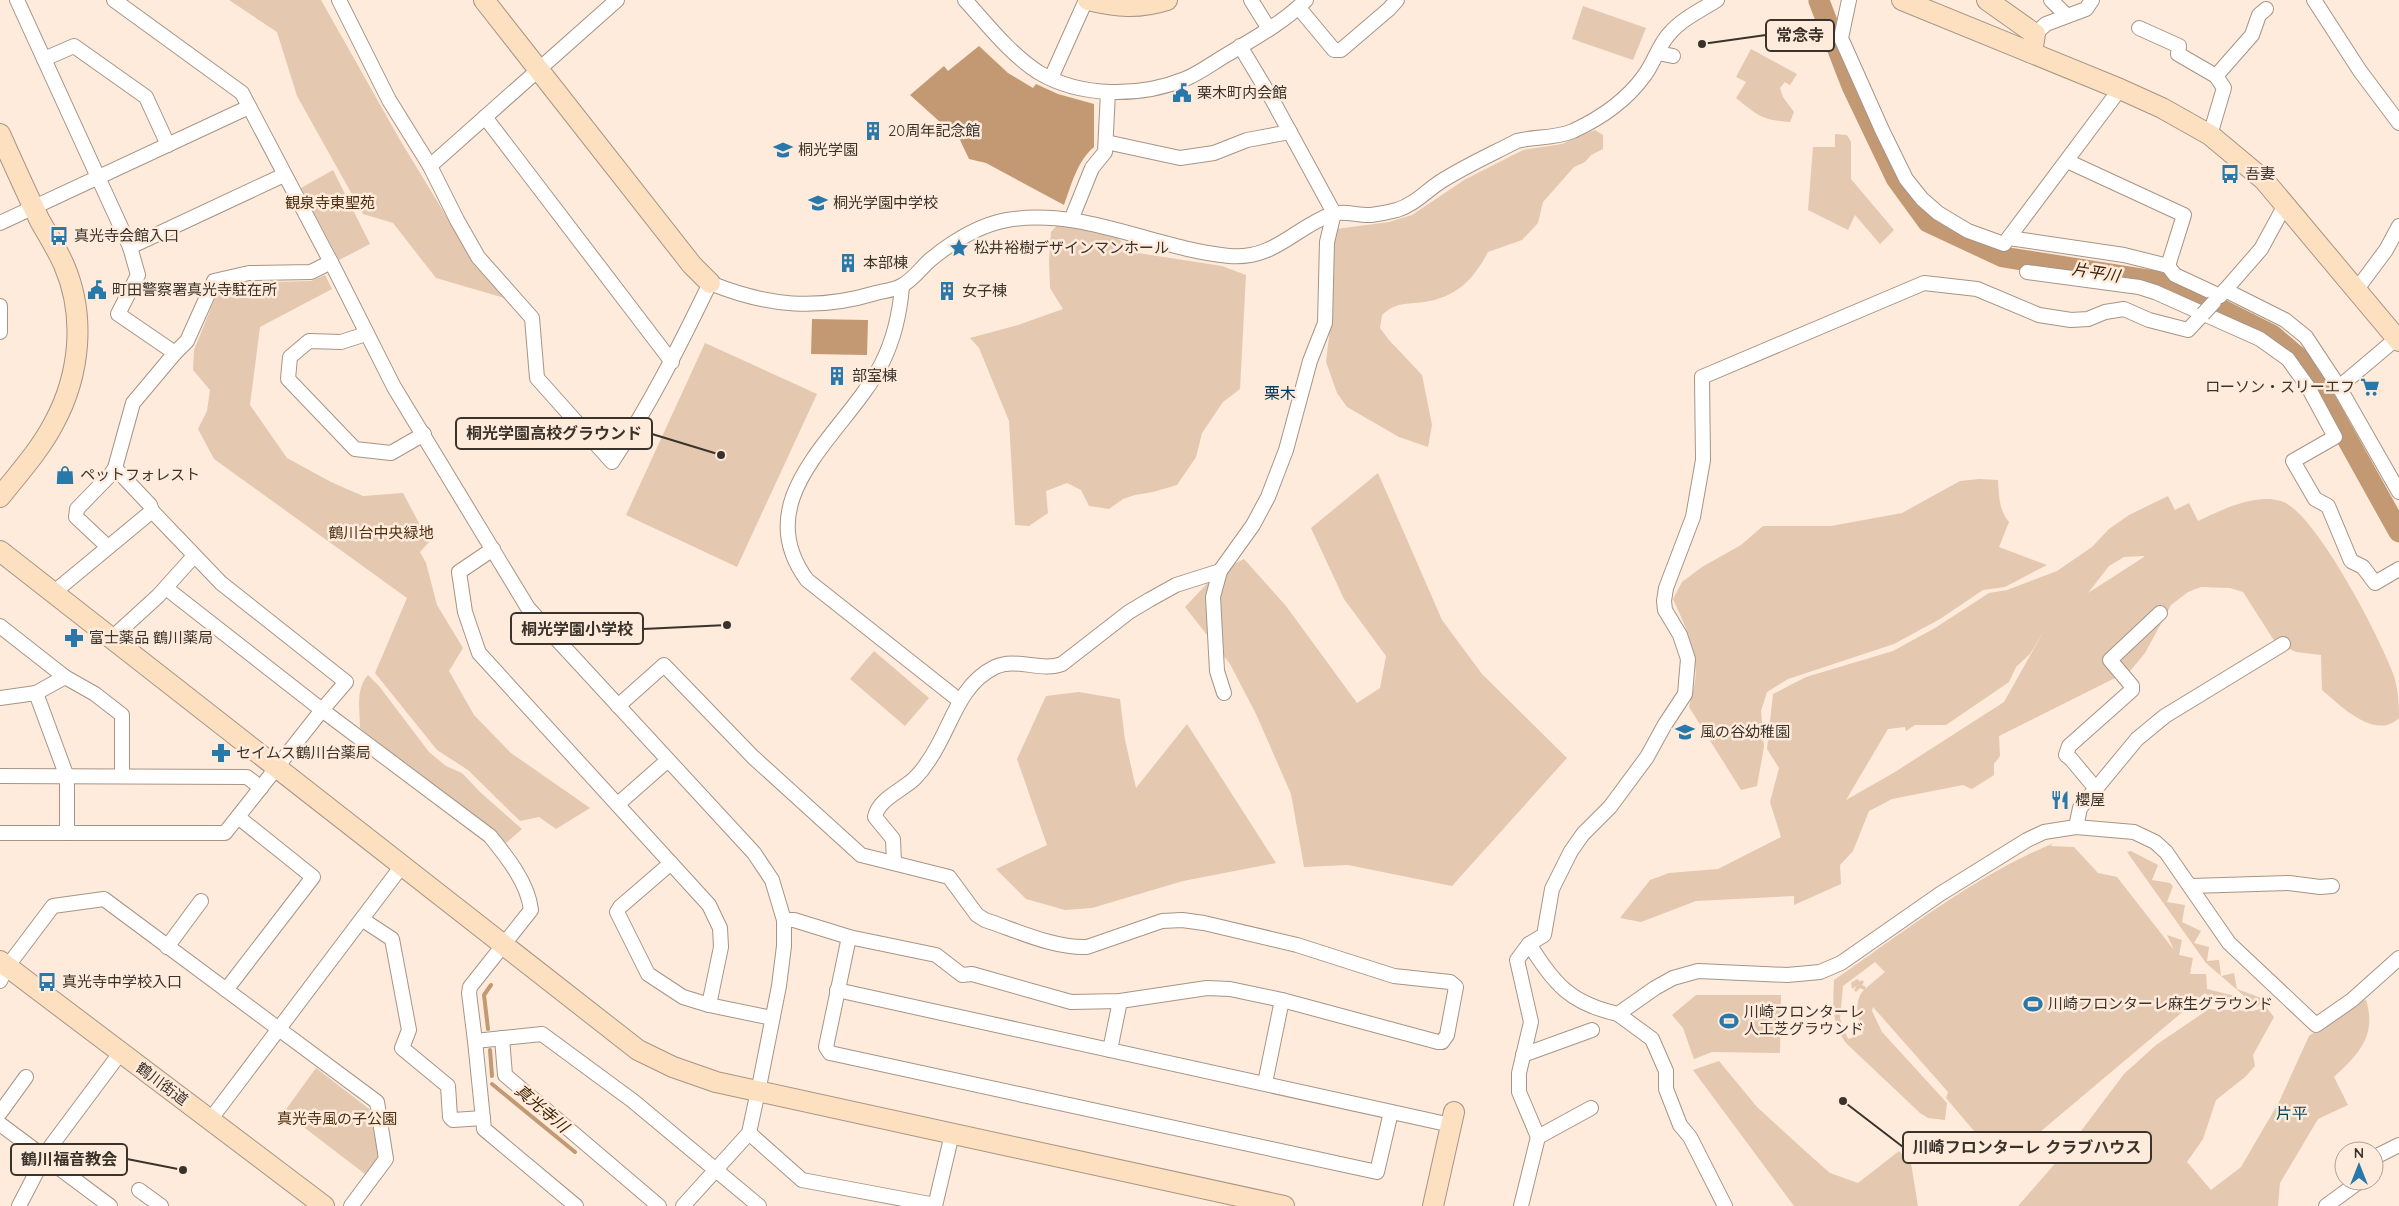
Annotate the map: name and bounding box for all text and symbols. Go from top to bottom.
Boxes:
callout: 常念寺 [1766,20,1834,51]
text: 常念寺 [1776,25,1824,45]
public building icon: 栗木町内会館 [1171,82,1193,104]
place label: 栗木町内会館 [1197,83,1287,102]
building icon: 20周年記念館 [862,120,884,142]
place label: 20周年記念館 [888,121,980,140]
school or university icon: 桐光学園 [772,139,794,161]
place label: 桐光学園 [798,140,858,159]
bus stop icon: 吾妻 [2219,163,2241,185]
place label: 吾妻 [2245,164,2275,183]
school or university icon: 桐光学園中学校 [807,192,829,214]
park label: 観泉寺東聖苑 [285,193,375,212]
place label: 桐光学園中学校 [833,193,938,212]
bus stop icon: 真光寺会館入口 [48,225,70,247]
place label: 真光寺会館入口 [74,226,179,245]
place icon: 松井裕樹デザインマンホール [948,237,970,259]
place label: 松井裕樹デザインマンホール [974,238,1169,257]
building icon: 本部棟 [837,252,859,274]
place label: 本部棟 [863,253,908,272]
water label: 片平川 [2071,258,2123,286]
public building icon: 町田警察署真光寺駐在所 [86,279,108,301]
place label: 町田警察署真光寺駐在所 [112,280,277,299]
building icon: 女子棟 [936,280,958,302]
place label: 女子棟 [962,281,1007,300]
building icon: 部室棟 [826,365,848,387]
place label: 部室棟 [852,366,897,385]
supermarket icon: ローソン・スリーエフ [2359,376,2381,398]
place label: ローソン・スリーエフ [2205,377,2355,396]
district label: 栗木 [1264,383,1296,403]
callout: 桐光学園高校グラウンド [456,418,652,449]
text: 桐光学園高校グラウンド [466,423,642,443]
shop icon: ペットフォレスト [54,464,76,486]
place label: ペットフォレスト [80,465,200,484]
park label: 鶴川台中央緑地 [328,523,434,542]
callout: 桐光学園小学校 [511,613,643,644]
text: 桐光学園小学校 [521,619,633,639]
pharmacy icon: 富士薬品 鶴川薬局 [63,627,85,649]
place label: 富士薬品 鶴川薬局 [89,628,213,647]
school or university icon: 風の谷幼稚園 [1674,721,1696,743]
place label: 風の谷幼稚園 [1700,722,1790,741]
pharmacy icon: セイムス鶴川台薬局 [210,742,232,764]
place label: セイムス鶴川台薬局 [236,743,371,762]
restaurant icon: 櫻屋 [2049,789,2071,811]
place label: 櫻屋 [2075,790,2105,809]
bus stop icon: 真光寺中学校入口 [36,971,58,993]
place label: 真光寺中学校入口 [62,972,182,991]
sports icon: 川崎フロンターレ麻生グラウンド [2022,993,2044,1015]
place label: 川崎フロンターレ麻生グラウンド [2048,994,2273,1013]
place label: 川崎フロンターレ 人工芝グラウンド [1744,1002,1864,1038]
sports icon: 川崎フロンターレ 人工芝グラウンド [1718,1010,1740,1032]
street label: 鶴川街道 [133,1058,192,1109]
water label: 真光寺川 [511,1080,574,1138]
district label: 片平 [2276,1103,2308,1123]
park label: 真光寺風の子公園 [277,1109,397,1128]
callout: 川崎フロンターレ クラブハウス [1903,1132,2151,1163]
text: 川崎フロンターレ クラブハウス [1913,1137,2141,1157]
north arrow [2334,1141,2384,1191]
callout: 鶴川福音教会 [11,1144,127,1175]
text: N [2354,1144,2364,1162]
text: 鶴川福音教会 [21,1149,117,1169]

